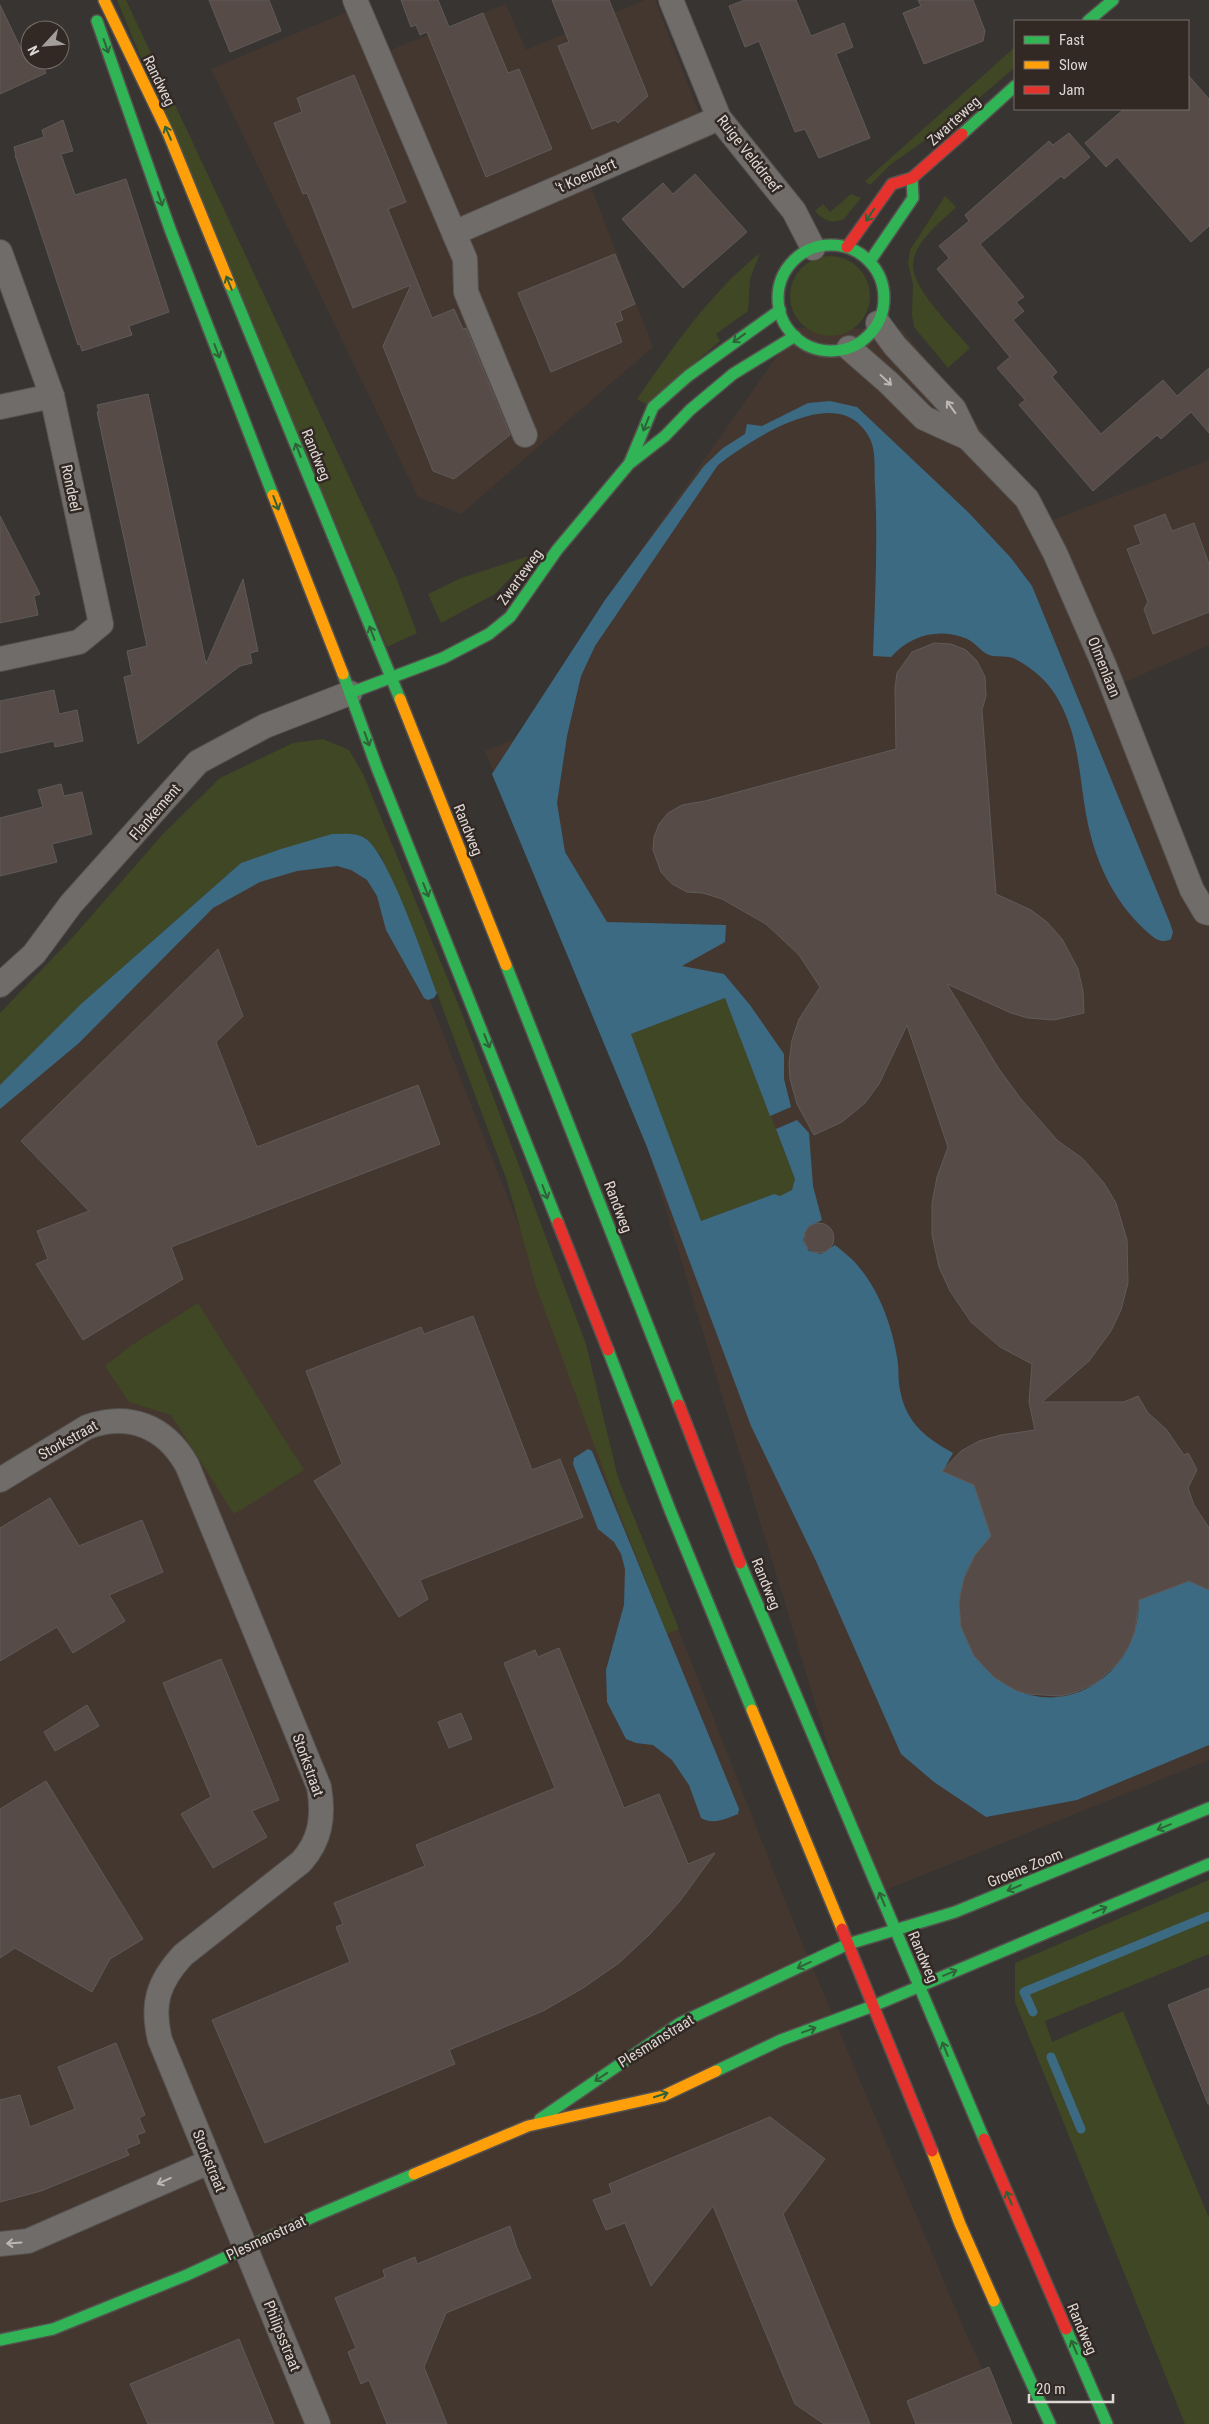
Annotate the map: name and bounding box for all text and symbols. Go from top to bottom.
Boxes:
north arrow [20,20,70,70]
legend [1014,20,1189,110]
text: Fast [1059,31,1084,49]
one-way arrow [102,38,111,53]
text: N [24,43,42,58]
street label: Randweg [139,53,179,109]
text: Slow [1059,56,1088,74]
text: Jam [1059,81,1085,99]
street label: Zwarteweg [924,93,984,149]
street label: Ruige Velddreef [713,112,785,196]
one-way arrow [162,126,172,141]
street label: 't Koendert [553,155,619,197]
one-way arrow [156,191,165,207]
one-way arrow [865,208,875,222]
one-way arrow [224,276,234,291]
one-way arrow [732,333,746,343]
one-way arrow [213,343,223,358]
one-way arrow [879,374,892,386]
one-way arrow [946,401,957,414]
one-way arrow [641,415,650,431]
street label: Randweg [298,427,334,483]
one-way arrow [293,443,302,458]
street label: Rondeel [57,463,85,513]
one-way arrow [272,495,281,510]
street label: Zwarteweg [494,545,546,609]
one-way arrow [367,625,376,640]
street label: Olmenlaan [1084,634,1124,700]
one-way arrow [363,730,372,746]
street label: Flankement [126,780,184,844]
street label: Randweg [450,802,486,858]
one-way arrow [422,882,431,897]
one-way arrow [482,1033,492,1048]
street label: Randweg [600,1179,636,1235]
one-way arrow [541,1184,550,1199]
street label: Storkstraat [35,1416,101,1464]
street label: Randweg [748,1556,784,1612]
street label: Storkstraat [288,1731,328,1799]
one-way arrow [1157,1822,1172,1832]
street label: Groene Zoom [985,1845,1065,1891]
one-way arrow [1006,1885,1021,1894]
one-way arrow [876,1892,886,1907]
one-way arrow [1092,1904,1107,1914]
street label: Randweg [904,1929,942,1985]
one-way arrow [796,1960,811,1970]
one-way arrow [942,1967,957,1977]
street label: Plesmanstraat [615,2011,697,2071]
one-way arrow [801,2024,816,2034]
one-way arrow [940,2042,949,2057]
one-way arrow [594,2072,608,2082]
one-way arrow [652,2090,668,2100]
street label: Storkstraat [188,2127,230,2195]
one-way arrow [157,2177,172,2187]
one-way arrow [1004,2191,1014,2206]
street label: Plesmanstraat [223,2212,309,2264]
one-way arrow [7,2238,23,2247]
street label: Philipsstraat [260,2298,304,2374]
street label: Randweg [1063,2301,1101,2357]
one-way arrow [1068,2340,1078,2355]
scale bar [1029,2372,1113,2404]
text: 20 m [1036,2380,1066,2398]

